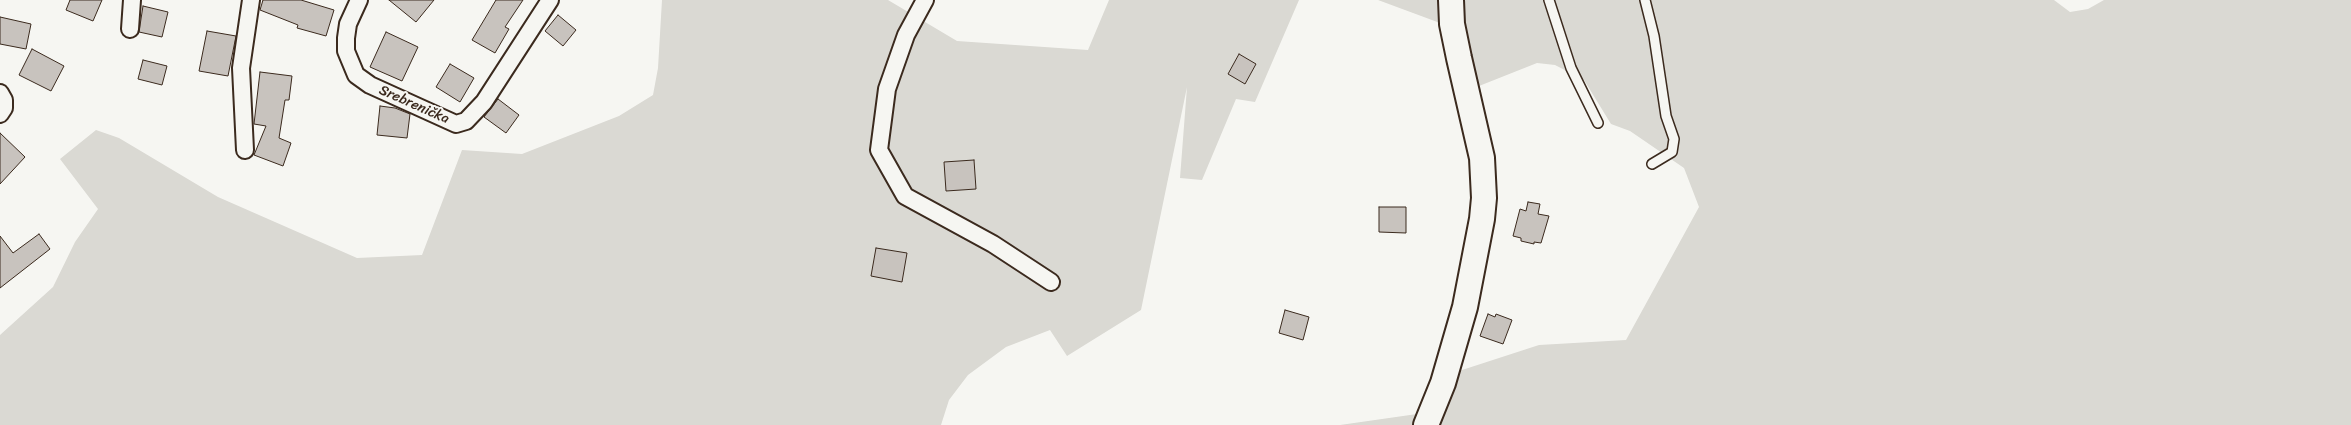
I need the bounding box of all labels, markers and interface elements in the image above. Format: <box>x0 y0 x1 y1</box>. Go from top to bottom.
street label: Srebrenička <box>376 82 452 128</box>

